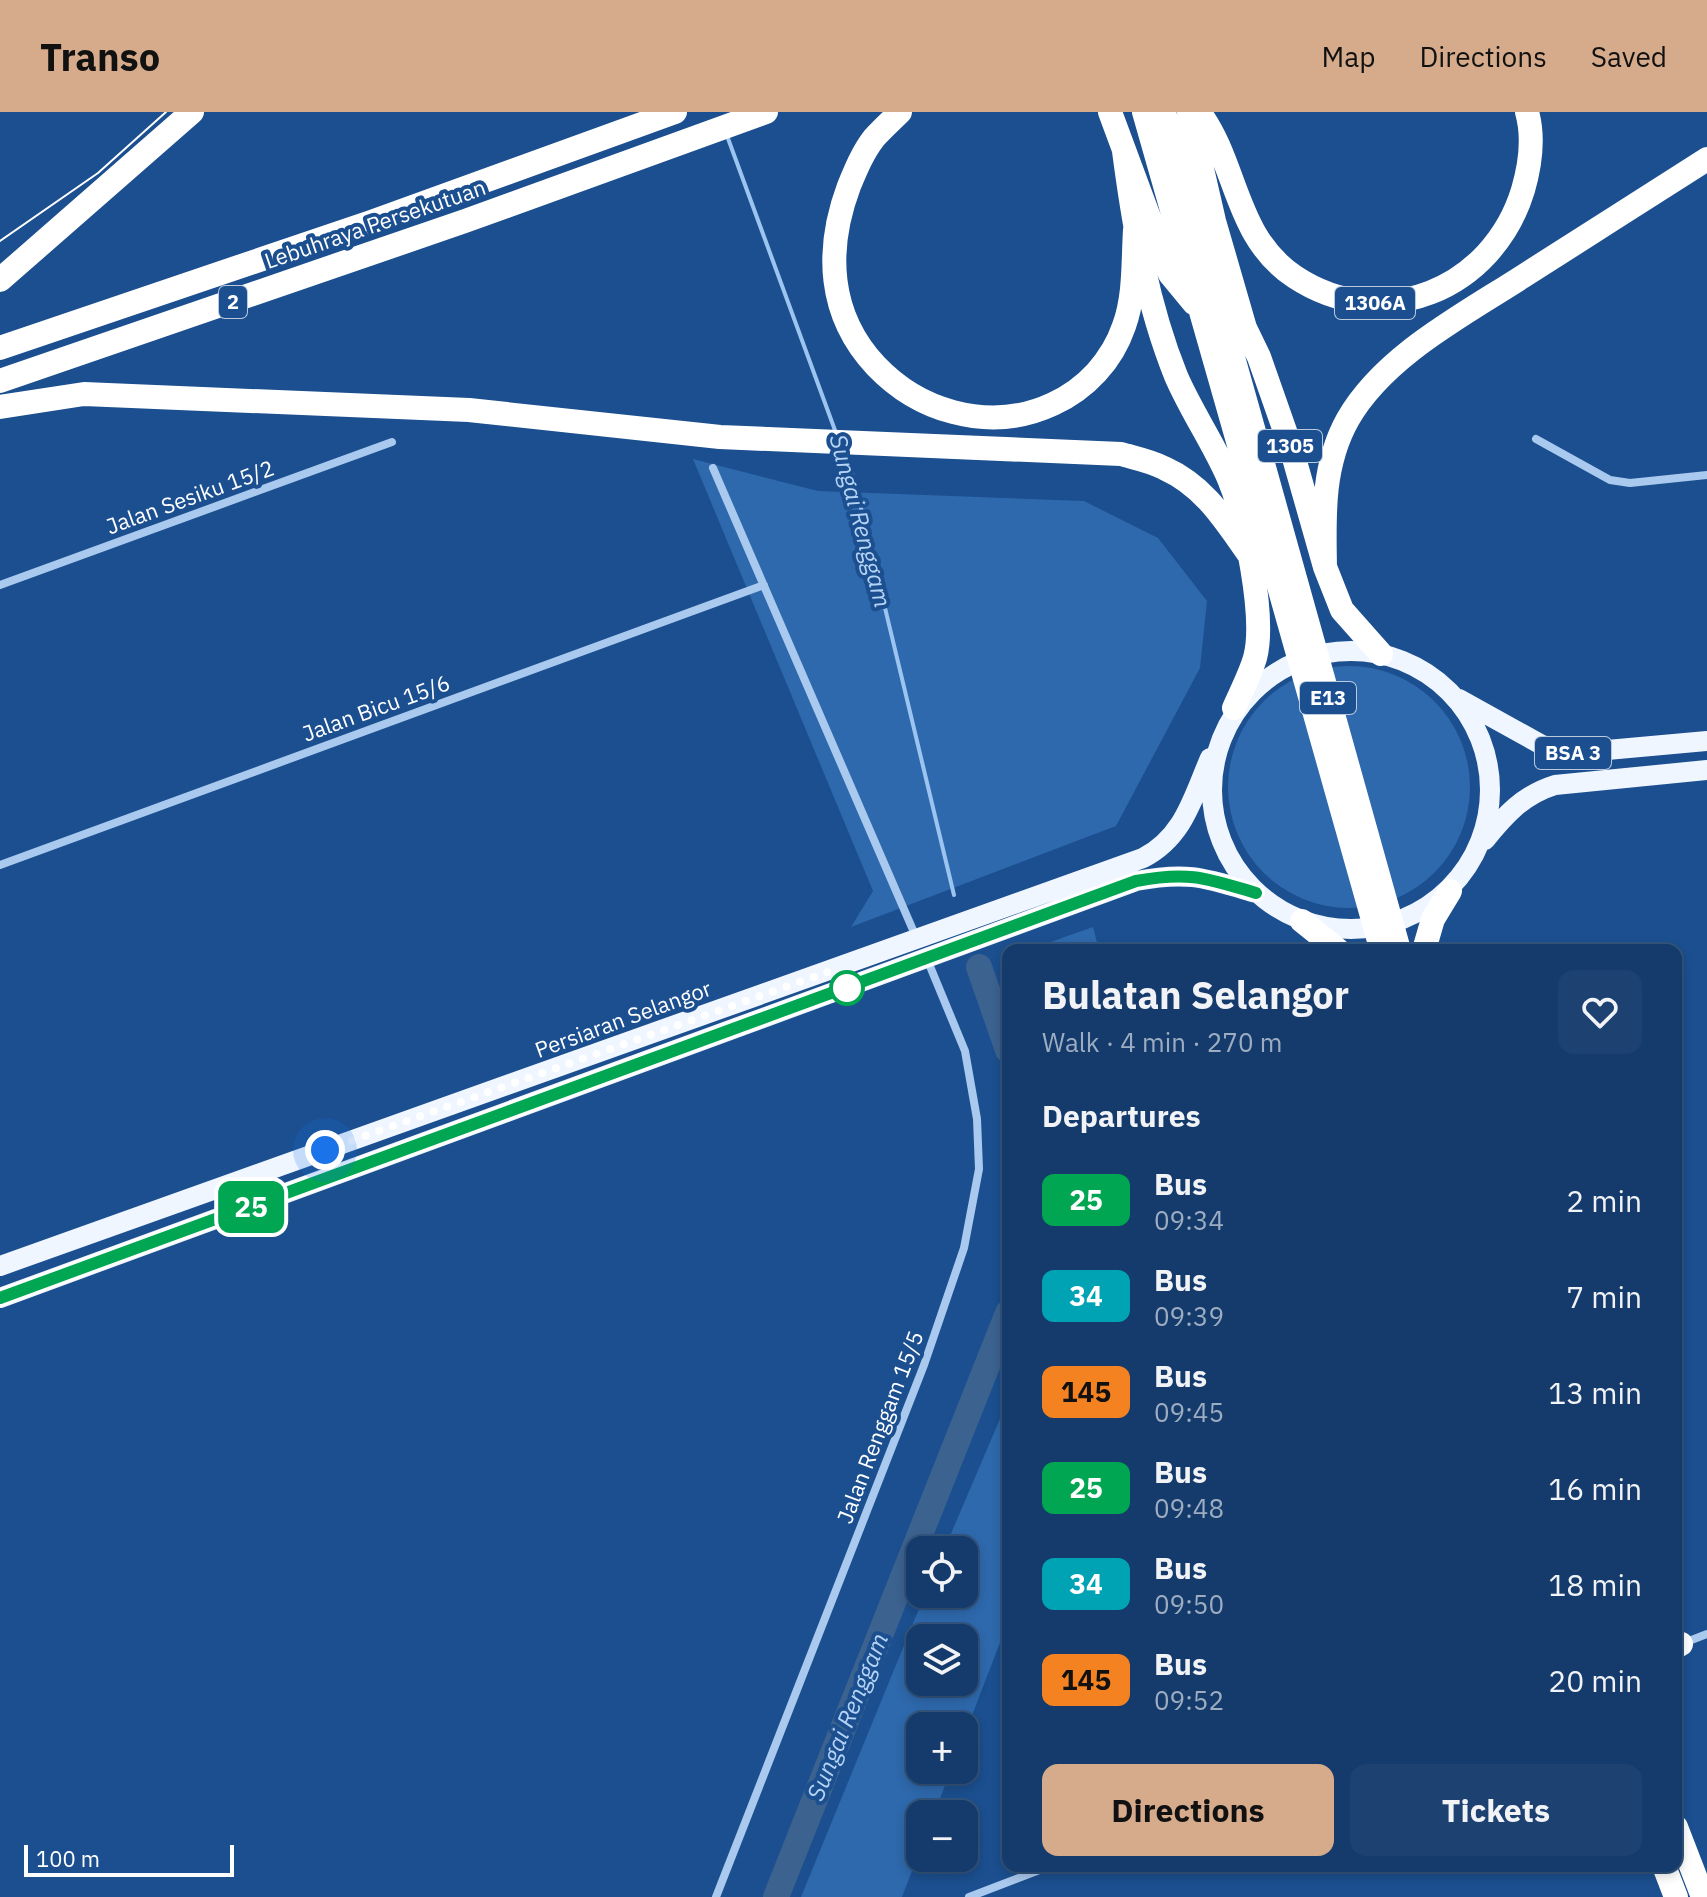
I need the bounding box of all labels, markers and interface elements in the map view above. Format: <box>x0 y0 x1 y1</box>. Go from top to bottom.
text: Transo <box>40 32 160 81</box>
text: Map <box>1321 38 1375 75</box>
text: Directions <box>1419 38 1547 75</box>
text: Saved <box>1591 38 1667 75</box>
street label: Lebuhraya Persekutuan <box>260 172 489 275</box>
road number: 2 <box>219 286 247 318</box>
road number: 1306A <box>1335 287 1415 319</box>
road number: 1305 <box>1258 430 1322 462</box>
water label: Sungai Renggam <box>822 431 899 611</box>
street label: Jalan Sesiku 15/2 <box>102 453 278 540</box>
street label: Jalan Bicu 15/6 <box>298 667 454 748</box>
road number: E13 <box>1300 682 1356 714</box>
road number: BSA 3 <box>1535 737 1611 769</box>
text: Bulatan Selangor <box>1042 970 1349 1019</box>
button: heart <box>1558 970 1642 1054</box>
unlabelled marker <box>830 971 864 1005</box>
street label: Persiaran Selangor <box>531 973 715 1064</box>
text: Walk · 4 min · 270 m <box>1042 1025 1282 1059</box>
text: Departures <box>1042 1096 1201 1135</box>
your location <box>305 1130 345 1170</box>
text: Bus <box>1154 1164 1207 1203</box>
line badge: 25 <box>215 1181 287 1233</box>
text: 25 <box>1069 1181 1103 1218</box>
text: 2 min <box>1566 1181 1642 1220</box>
text: 25 <box>234 1188 268 1225</box>
text: 09:34 <box>1154 1203 1224 1237</box>
text: Bus <box>1154 1260 1207 1299</box>
text: 34 <box>1069 1277 1103 1314</box>
text: 7 min <box>1566 1277 1642 1316</box>
text: 09:39 <box>1154 1299 1224 1333</box>
street label: Jalan Renggam 15/5 <box>829 1326 930 1527</box>
text: Bus <box>1154 1356 1207 1395</box>
text: 145 <box>1061 1373 1111 1410</box>
text: 13 min <box>1548 1373 1642 1412</box>
text: 09:45 <box>1154 1395 1224 1429</box>
text: Bus <box>1154 1452 1207 1491</box>
text: 25 <box>1069 1469 1103 1506</box>
text: 16 min <box>1548 1469 1642 1508</box>
text: 09:48 <box>1154 1491 1224 1525</box>
map controls <box>906 1536 978 1872</box>
button: locate <box>906 1536 978 1608</box>
text: Bus <box>1154 1548 1207 1587</box>
text: 34 <box>1069 1565 1103 1602</box>
text: 18 min <box>1548 1565 1642 1604</box>
text: 09:50 <box>1154 1587 1224 1621</box>
button: layers <box>906 1624 978 1696</box>
water label: Sungai Renggam <box>799 1628 895 1805</box>
text: Bus <box>1154 1644 1207 1683</box>
text: 145 <box>1061 1661 1111 1698</box>
text: 20 min <box>1548 1661 1642 1700</box>
text: 09:52 <box>1154 1683 1224 1717</box>
button: + <box>906 1712 978 1784</box>
button: Directions <box>1042 1764 1334 1856</box>
button: Tickets <box>1350 1764 1642 1856</box>
button: − <box>906 1800 978 1872</box>
scale bar <box>24 1841 234 1877</box>
text: 100 m <box>36 1844 100 1873</box>

